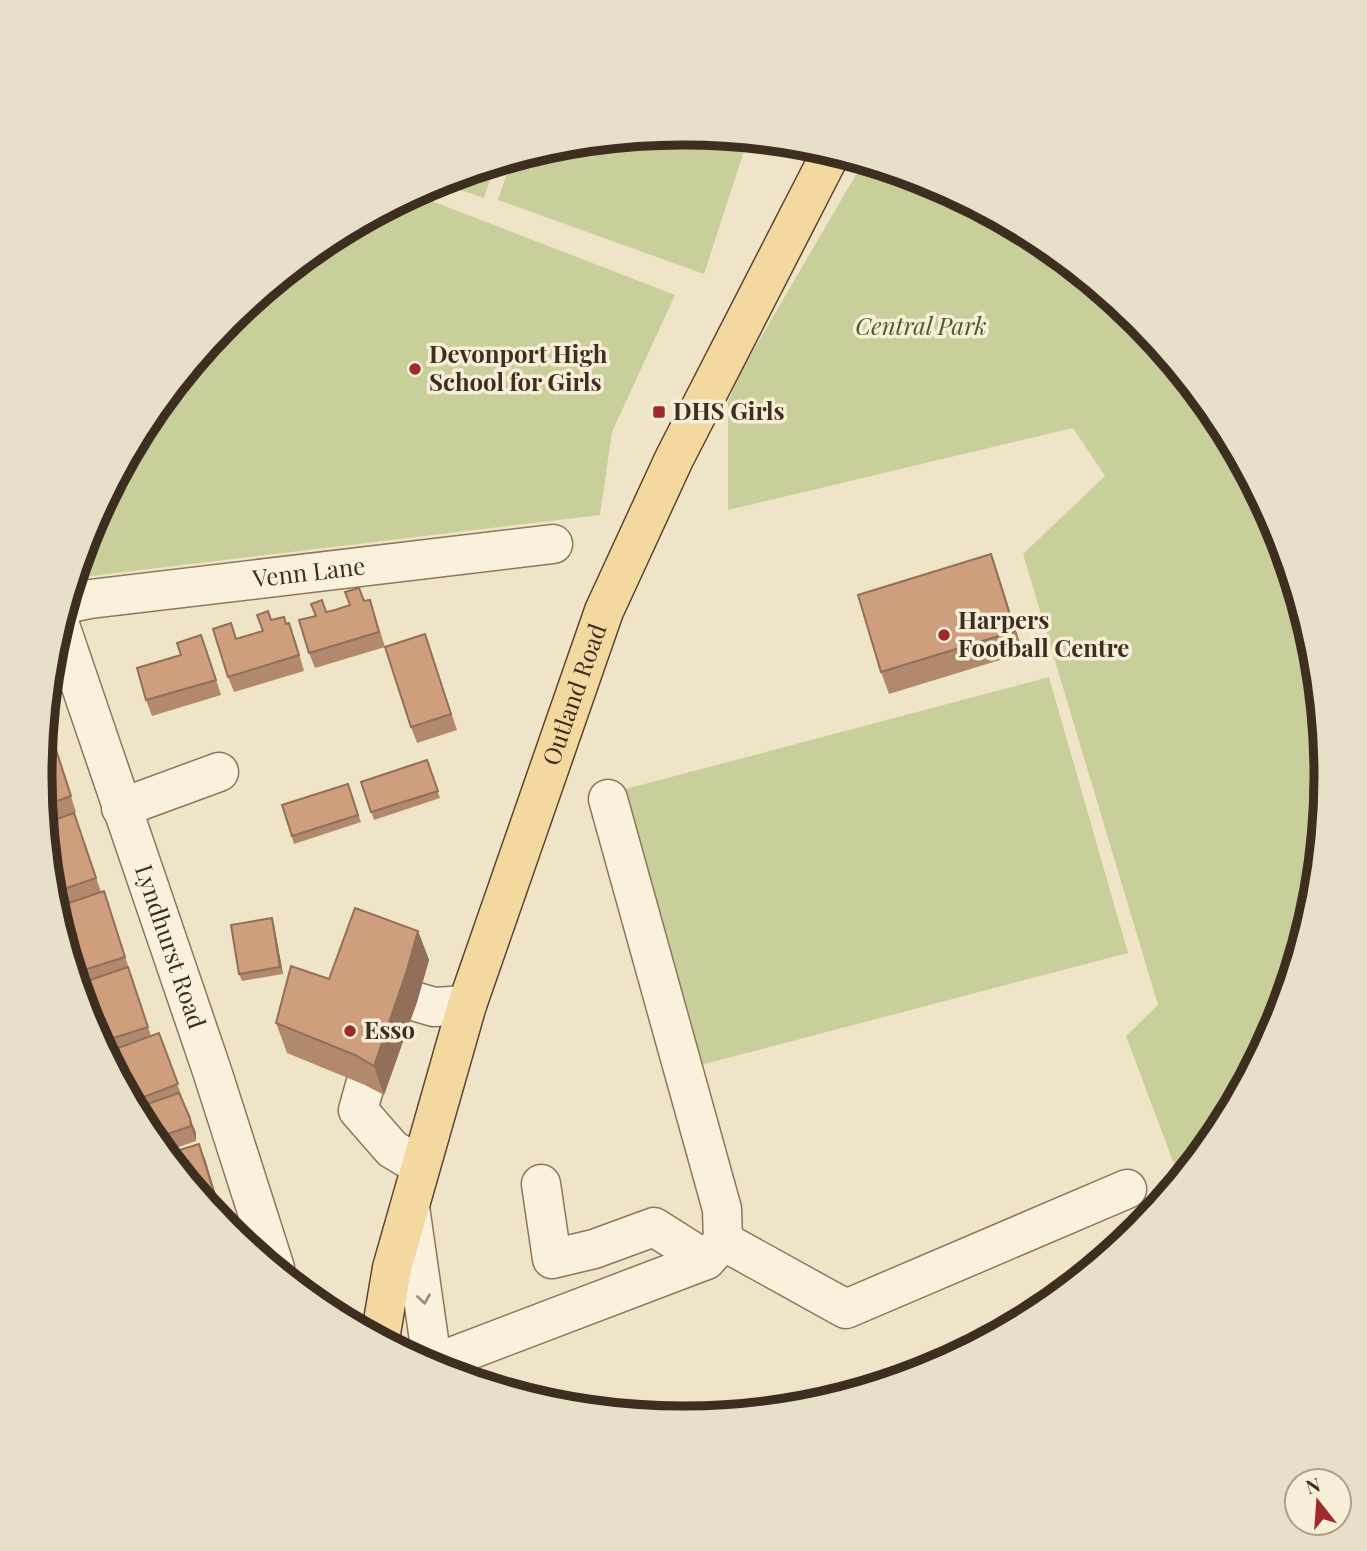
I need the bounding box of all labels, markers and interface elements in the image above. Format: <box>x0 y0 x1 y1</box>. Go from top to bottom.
park label: Central Park <box>855 309 987 341</box>
place label: Devonport High School for Girls <box>429 337 608 397</box>
marker: Devonport High School for Girls <box>407 361 423 377</box>
place label: DHS Girls <box>673 394 785 426</box>
marker: DHS Girls <box>651 404 667 420</box>
street label: Venn Lane <box>250 548 367 594</box>
place label: Harpers Football Centre <box>958 603 1129 663</box>
street label: Outland Road <box>534 619 612 769</box>
marker: Harpers Football Centre <box>936 627 952 643</box>
street label: Lyndhurst Road <box>129 860 214 1032</box>
place label: Esso <box>364 1013 415 1045</box>
marker: Esso <box>342 1023 358 1039</box>
one-way arrow <box>416 1293 431 1305</box>
north arrow <box>1283 1467 1353 1537</box>
text: N <box>1302 1470 1323 1499</box>

